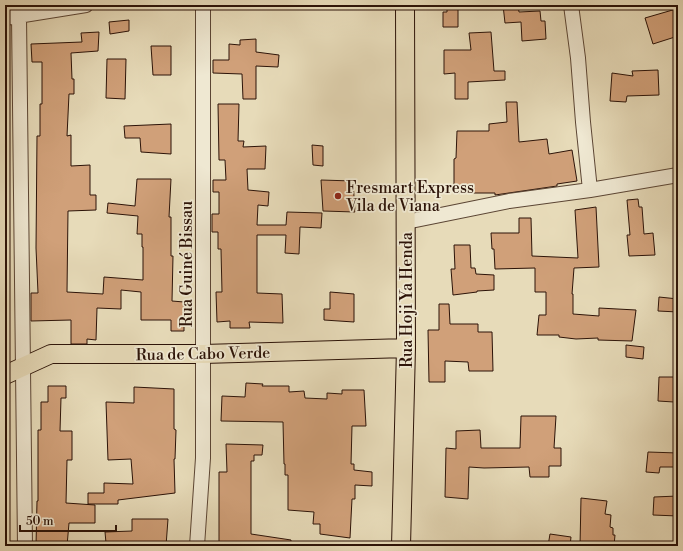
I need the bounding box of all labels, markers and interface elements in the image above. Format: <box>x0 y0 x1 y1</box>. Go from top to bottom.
place label: Fresmart Express Vila de Viana <box>345 178 474 216</box>
marker: Fresmart Express Vila de Viana <box>333 191 343 201</box>
street label: Rua Guiné Bissau <box>177 201 197 327</box>
street label: Rua Hoji Ya Henda <box>397 231 417 368</box>
street label: Rua de Cabo Verde <box>136 343 271 365</box>
scale bar <box>20 507 116 533</box>
text: 50 m <box>26 514 54 529</box>

